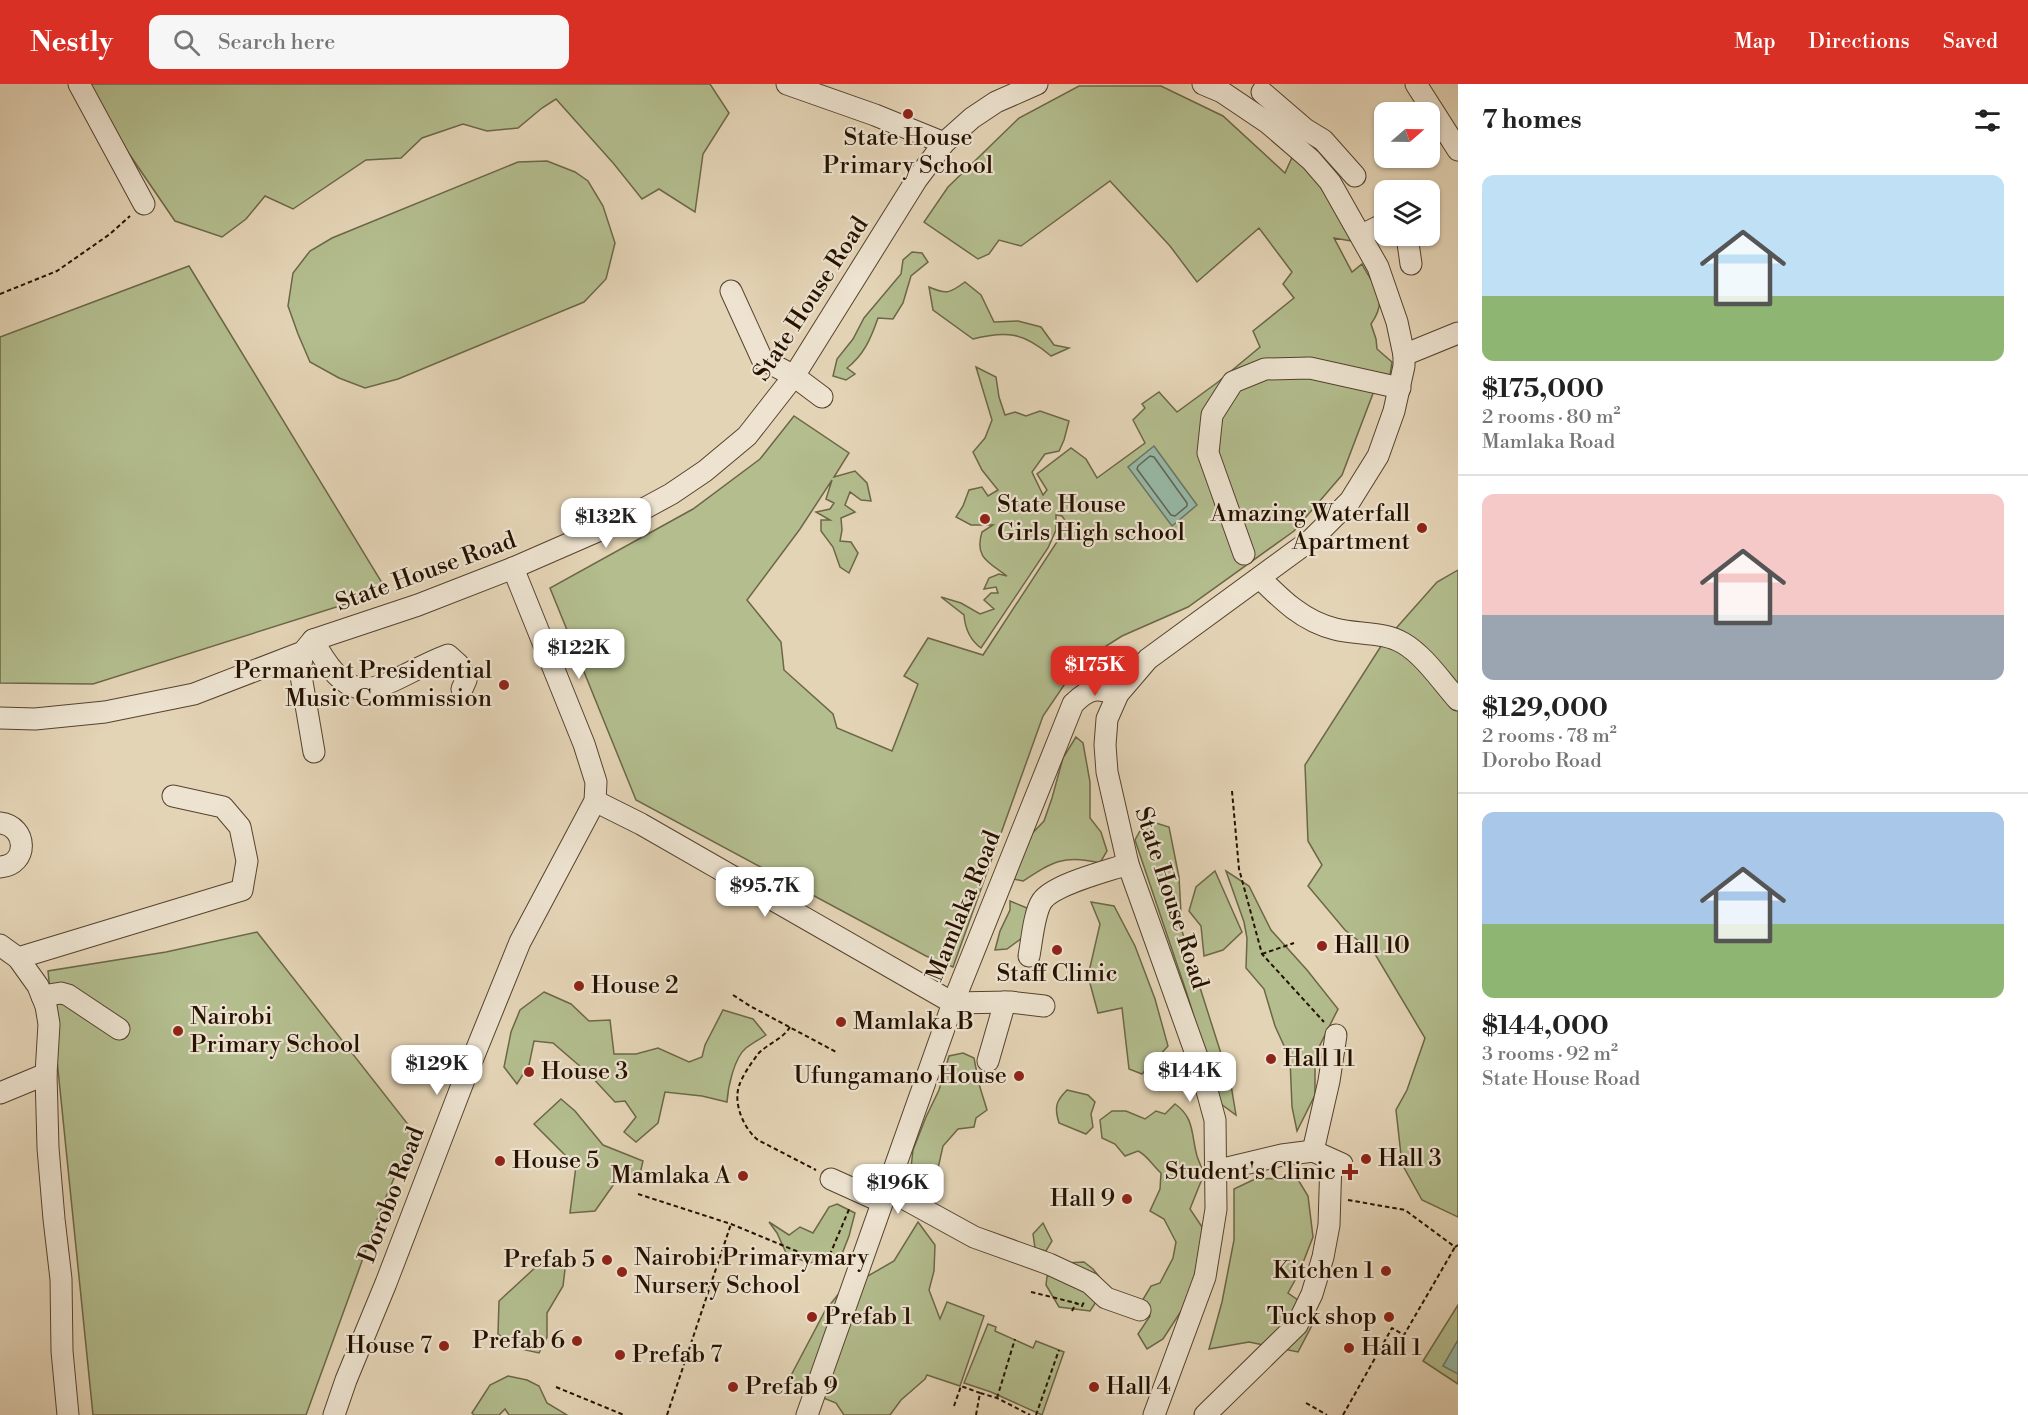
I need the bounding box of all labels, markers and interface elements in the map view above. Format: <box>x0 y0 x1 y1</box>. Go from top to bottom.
search box <box>149 15 569 69</box>
text: Nestly <box>30 25 113 60</box>
icon: search <box>170 26 203 59</box>
text: Search here <box>218 29 335 56</box>
text: Map <box>1734 29 1776 55</box>
text: Directions <box>1809 29 1910 55</box>
text: Saved <box>1943 29 1998 55</box>
north arrow <box>1374 102 1440 168</box>
map controls <box>1374 102 1440 246</box>
text: 7 homes <box>1482 104 1582 136</box>
icon: filters <box>1971 104 2004 137</box>
marker: State House Primary School <box>901 107 915 121</box>
place label: State House Primary School <box>823 123 993 181</box>
button: layers <box>1374 180 1440 246</box>
street label: State House Road <box>747 211 875 387</box>
icon: home <box>1689 214 1797 322</box>
text: $175,000 <box>1482 373 1604 405</box>
text: 2 rooms · 80 m² <box>1482 405 1620 430</box>
text: Mamlaka Road <box>1482 430 1615 455</box>
place label: State House Girls High school <box>997 490 1185 548</box>
pin: $132K <box>564 498 648 549</box>
place label: Amazing Waterfall Apartment <box>1209 499 1410 557</box>
text: $132K <box>575 505 637 530</box>
marker: State House Girls High school <box>978 512 992 526</box>
marker: Amazing Waterfall Apartment <box>1415 521 1429 535</box>
street label: State House Road <box>332 525 521 619</box>
icon: home <box>1689 533 1797 641</box>
pin: $122K <box>537 629 621 680</box>
text: $122K <box>547 636 611 661</box>
pin: $175K <box>1053 646 1137 697</box>
text: $175K <box>1065 653 1125 678</box>
place label: Permanent Presidential Music Commission <box>234 656 492 714</box>
marker: Permanent Presidential Music Commission <box>497 678 511 692</box>
text: $129,000 <box>1482 692 1608 724</box>
text: 2 rooms · 78 m² <box>1482 724 1617 749</box>
text: Dorobo Road <box>1482 749 1602 774</box>
street label: State House Road <box>1127 803 1215 993</box>
street label: Mamlaka Road <box>920 826 1008 986</box>
icon: home <box>1689 851 1797 959</box>
pin: $95.7K <box>716 867 814 918</box>
text: $95.7K <box>730 874 800 899</box>
place label: Hall 10 <box>1334 931 1410 961</box>
marker: Hall 10 <box>1315 939 1329 953</box>
marker: Staff Clinic <box>1050 943 1064 957</box>
place label: Staff Clinic <box>996 959 1118 989</box>
place label: House 2 <box>591 971 679 1001</box>
marker: House 2 <box>572 979 586 993</box>
place label: Nairobi Primary School <box>190 1002 360 1060</box>
place label: Mamlaka B <box>853 1007 974 1037</box>
text: $144,000 <box>1482 1010 1609 1042</box>
marker: Mamlaka B <box>834 1015 848 1029</box>
marker: Nairobi Primary School <box>171 1024 185 1038</box>
text: 3 rooms · 92 m² <box>1482 1042 1618 1067</box>
place label: Hall 11 <box>1283 1044 1356 1074</box>
pin: $129K <box>395 1045 479 1096</box>
text: $129K <box>405 1052 469 1077</box>
pin: $144K <box>1148 1052 1232 1103</box>
marker: Hall 11 <box>1264 1052 1278 1066</box>
place label: House 3 <box>541 1057 628 1087</box>
text: $144K <box>1158 1059 1222 1084</box>
place label: Ufungamano House <box>794 1061 1007 1091</box>
marker: House 3 <box>522 1065 536 1079</box>
text: State House Road <box>1482 1067 1640 1092</box>
marker: Ufungamano House <box>1012 1069 1026 1083</box>
street label: Dorobo Road <box>352 1122 432 1267</box>
place label: Hall 3 <box>1378 1144 1442 1174</box>
place label: House 5 <box>512 1146 599 1176</box>
marker: Hall 3 <box>1359 1152 1373 1166</box>
marker: House 5 <box>493 1154 507 1168</box>
place label: Student's Clinic <box>1165 1157 1336 1187</box>
place label: Mamlaka A <box>611 1161 732 1191</box>
marker: Student's Clinic <box>1341 1163 1359 1181</box>
pin: $196K <box>856 1164 940 1215</box>
marker: Mamlaka A <box>736 1169 750 1183</box>
text: $196K <box>867 1171 929 1196</box>
place label: Hall 9 <box>1050 1184 1115 1214</box>
marker: Hall 9 <box>1120 1192 1134 1206</box>
place label: Nairobi Primarymary Nursery School <box>634 1243 869 1301</box>
place label: Prefab 5 <box>504 1245 595 1275</box>
marker: Prefab 5 <box>600 1253 614 1267</box>
place label: Kitchen 1 <box>1273 1256 1375 1286</box>
marker: Kitchen 1 <box>1379 1264 1393 1278</box>
marker: Nairobi Primarymary Nursery School <box>615 1265 629 1279</box>
place label: Prefab 1 <box>824 1302 913 1332</box>
place label: Tuck shop <box>1267 1302 1377 1332</box>
marker: Prefab 1 <box>805 1310 819 1324</box>
marker: Tuck shop <box>1382 1310 1396 1324</box>
place label: Prefab 6 <box>472 1326 565 1356</box>
place label: House 7 <box>346 1331 432 1361</box>
place label: Hall 1 <box>1361 1333 1423 1363</box>
marker: Prefab 6 <box>570 1334 584 1348</box>
marker: House 7 <box>437 1339 451 1353</box>
place label: Prefab 7 <box>632 1340 722 1370</box>
marker: Hall 1 <box>1342 1341 1356 1355</box>
marker: Prefab 7 <box>613 1348 627 1362</box>
place label: Prefab 9 <box>745 1372 838 1402</box>
place label: Hall 4 <box>1106 1372 1171 1402</box>
marker: Prefab 9 <box>726 1380 740 1394</box>
marker: Hall 4 <box>1087 1380 1101 1394</box>

